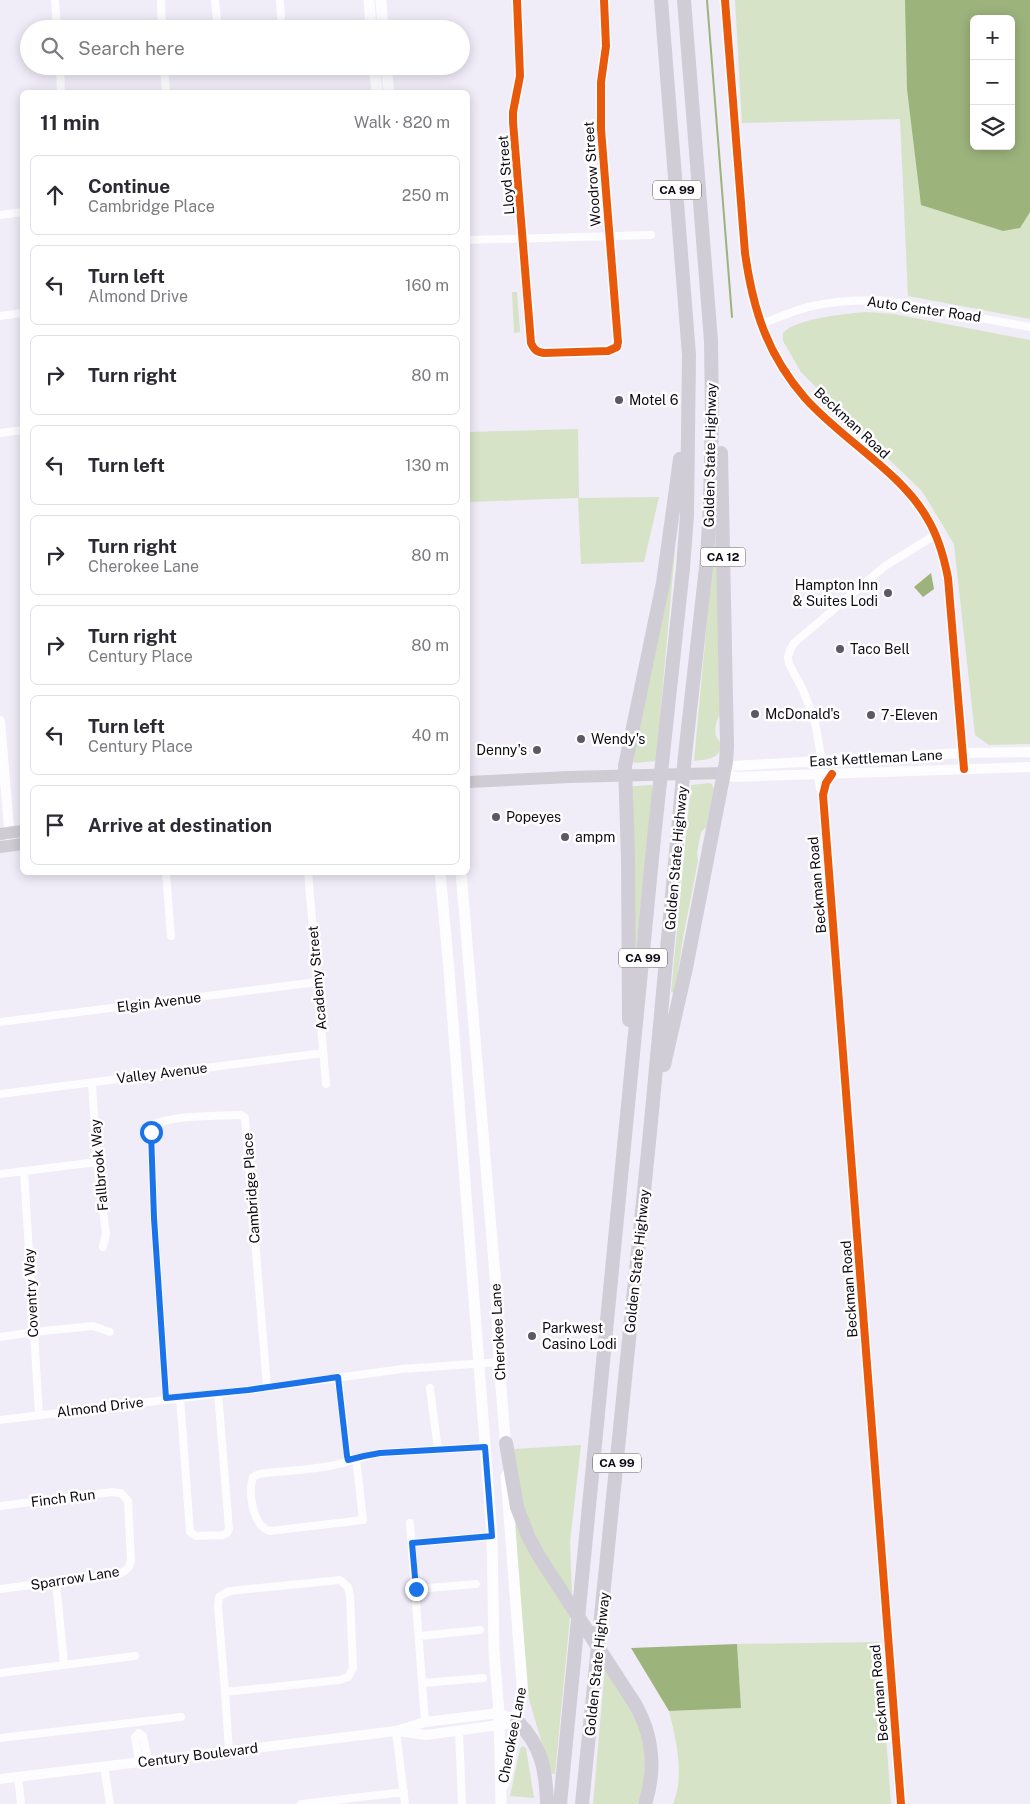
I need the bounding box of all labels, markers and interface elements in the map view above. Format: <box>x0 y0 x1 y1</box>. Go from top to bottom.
map controls <box>970 15 1015 150</box>
button: + <box>970 15 1015 60</box>
search box <box>20 20 470 75</box>
icon: search <box>38 34 66 62</box>
text: Search here <box>78 37 185 59</box>
button: − <box>970 60 1015 105</box>
button: layers <box>970 105 1015 150</box>
text: 11 min <box>40 110 100 135</box>
text: Walk · 820 m <box>354 113 450 132</box>
street label: Woodrow Street <box>580 121 604 227</box>
street label: Lloyd Street <box>495 135 517 215</box>
text: Continue <box>88 175 170 197</box>
road number: CA 99 <box>653 180 701 200</box>
icon: ahead <box>41 181 69 209</box>
text: 250 m <box>402 186 449 205</box>
text: Cambridge Place <box>88 197 215 216</box>
text: Turn left <box>88 265 165 287</box>
icon: left <box>41 271 69 299</box>
text: 160 m <box>405 276 449 295</box>
text: Almond Drive <box>88 287 188 306</box>
street label: Auto Center Road <box>866 293 982 325</box>
icon: right <box>41 361 69 389</box>
text: Turn right <box>88 364 177 386</box>
text: 80 m <box>411 366 449 385</box>
street label: Golden State Highway <box>701 382 719 528</box>
street label: Beckman Road <box>811 384 893 462</box>
place label: Motel 6 <box>629 392 679 408</box>
marker: Motel 6 <box>613 394 625 406</box>
icon: left <box>41 451 69 479</box>
text: Turn left <box>88 454 165 476</box>
text: 130 m <box>405 456 449 475</box>
text: Turn right <box>88 535 177 557</box>
icon: right <box>41 541 69 569</box>
text: 80 m <box>411 546 449 565</box>
road number: CA 12 <box>700 548 746 566</box>
text: Cherokee Lane <box>88 557 199 576</box>
place label: Hampton Inn & Suites Lodi <box>792 577 878 609</box>
marker: Hampton Inn & Suites Lodi <box>882 587 894 599</box>
text: Turn right <box>88 625 177 647</box>
icon: right <box>41 631 69 659</box>
text: 80 m <box>411 636 449 655</box>
place label: Taco Bell <box>850 641 910 657</box>
marker: Taco Bell <box>834 643 846 655</box>
text: Century Place <box>88 647 193 666</box>
place label: McDonald's <box>765 706 840 722</box>
place label: 7-Eleven <box>881 707 938 723</box>
marker: McDonald's <box>749 708 761 720</box>
marker: 7-Eleven <box>865 709 877 721</box>
text: Turn left <box>88 715 165 737</box>
icon: left <box>41 721 69 749</box>
text: 40 m <box>411 726 449 745</box>
place label: Wendy's <box>591 731 645 747</box>
marker: Wendy's <box>575 733 587 745</box>
text: Century Place <box>88 737 193 756</box>
place label: Denny's <box>476 742 527 758</box>
marker: Denny's <box>531 744 543 756</box>
street label: East Kettleman Lane <box>809 747 943 769</box>
street label: Golden State Highway <box>662 785 690 931</box>
place label: Popeyes <box>506 809 561 825</box>
icon: arrive <box>41 811 69 839</box>
marker: Popeyes <box>490 811 502 823</box>
text: Arrive at destination <box>88 814 272 836</box>
place label: ampm <box>575 829 615 845</box>
marker: ampm <box>559 831 571 843</box>
street label: Beckman Road <box>805 836 829 934</box>
street label: Academy Street <box>304 925 330 1031</box>
road number: CA 99 <box>619 948 667 968</box>
street label: Elgin Avenue <box>116 989 202 1015</box>
street label: Valley Avenue <box>116 1059 208 1086</box>
street label: Fallbrook Way <box>87 1118 111 1212</box>
route start <box>140 1121 163 1144</box>
street label: Cambridge Place <box>239 1132 263 1244</box>
street label: Golden State Highway <box>621 1188 653 1334</box>
street label: Beckman Road <box>838 1240 860 1338</box>
street label: Coventry Way <box>21 1247 41 1338</box>
street label: Cherokee Lane <box>487 1283 509 1381</box>
place label: Parkwest Casino Lodi <box>542 1320 617 1352</box>
marker: Parkwest Casino Lodi <box>526 1330 538 1342</box>
street label: Almond Drive <box>56 1394 144 1420</box>
road number: CA 99 <box>593 1454 641 1472</box>
street label: Finch Run <box>30 1486 96 1510</box>
street label: Sparrow Lane <box>29 1563 121 1593</box>
route end <box>405 1578 428 1601</box>
street label: Golden State Highway <box>581 1591 613 1737</box>
street label: Beckman Road <box>867 1644 891 1742</box>
street label: Cherokee Lane <box>495 1686 529 1784</box>
street label: Century Boulevard <box>137 1740 259 1770</box>

